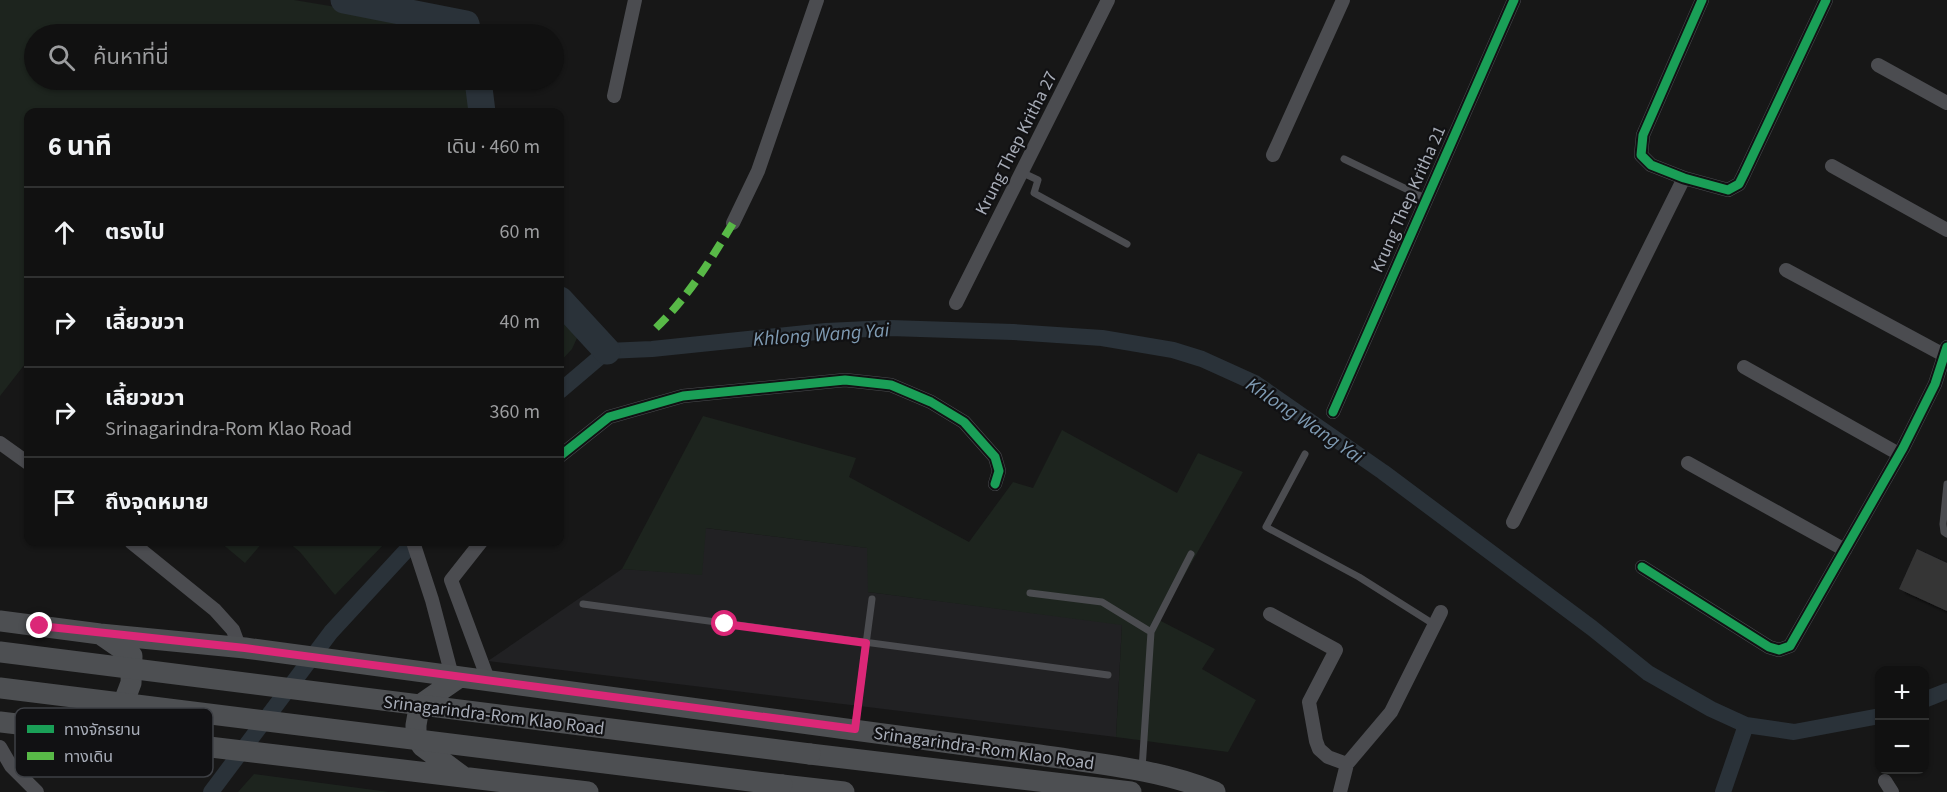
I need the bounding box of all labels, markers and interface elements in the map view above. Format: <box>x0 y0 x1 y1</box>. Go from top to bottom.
search box <box>24 24 564 90</box>
icon: search <box>45 41 78 74</box>
text: ค้นหาที่นี่ <box>93 41 169 73</box>
street label: Krung Thep Kritha 27 <box>969 67 1064 220</box>
street label: Krung Thep Kritha 21 <box>1365 122 1452 277</box>
text: 6 นาที <box>48 128 112 165</box>
text: เดิน · 460 m <box>446 133 540 161</box>
icon: ahead <box>48 216 81 249</box>
text: ตรงไป <box>105 216 165 248</box>
text: 60 m <box>500 218 540 246</box>
icon: right <box>48 306 81 339</box>
text: เลี้ยวขวา <box>105 306 185 338</box>
text: 40 m <box>500 308 540 336</box>
water label: Khlong Wang Yai <box>752 316 890 354</box>
water label: Khlong Wang Yai <box>1240 371 1369 471</box>
text: เลี้ยวขวา <box>105 382 185 414</box>
icon: right <box>48 396 81 429</box>
text: 360 m <box>490 398 540 426</box>
text: Srinagarindra-Rom Klao Road <box>105 415 352 443</box>
icon: arrive <box>48 486 81 519</box>
text: ถึงจุดหมาย <box>105 486 209 518</box>
route start <box>711 610 737 636</box>
route end <box>26 612 52 638</box>
map controls <box>1875 666 1929 774</box>
button: + <box>1875 666 1929 720</box>
street label: Srinagarindra-Rom Klao Road <box>382 690 606 741</box>
legend <box>15 708 213 777</box>
text: ทางจักรยาน <box>64 719 141 741</box>
button: − <box>1875 720 1929 774</box>
street label: Srinagarindra-Rom Klao Road <box>872 721 1096 776</box>
text: ทางเดิน <box>64 746 113 768</box>

